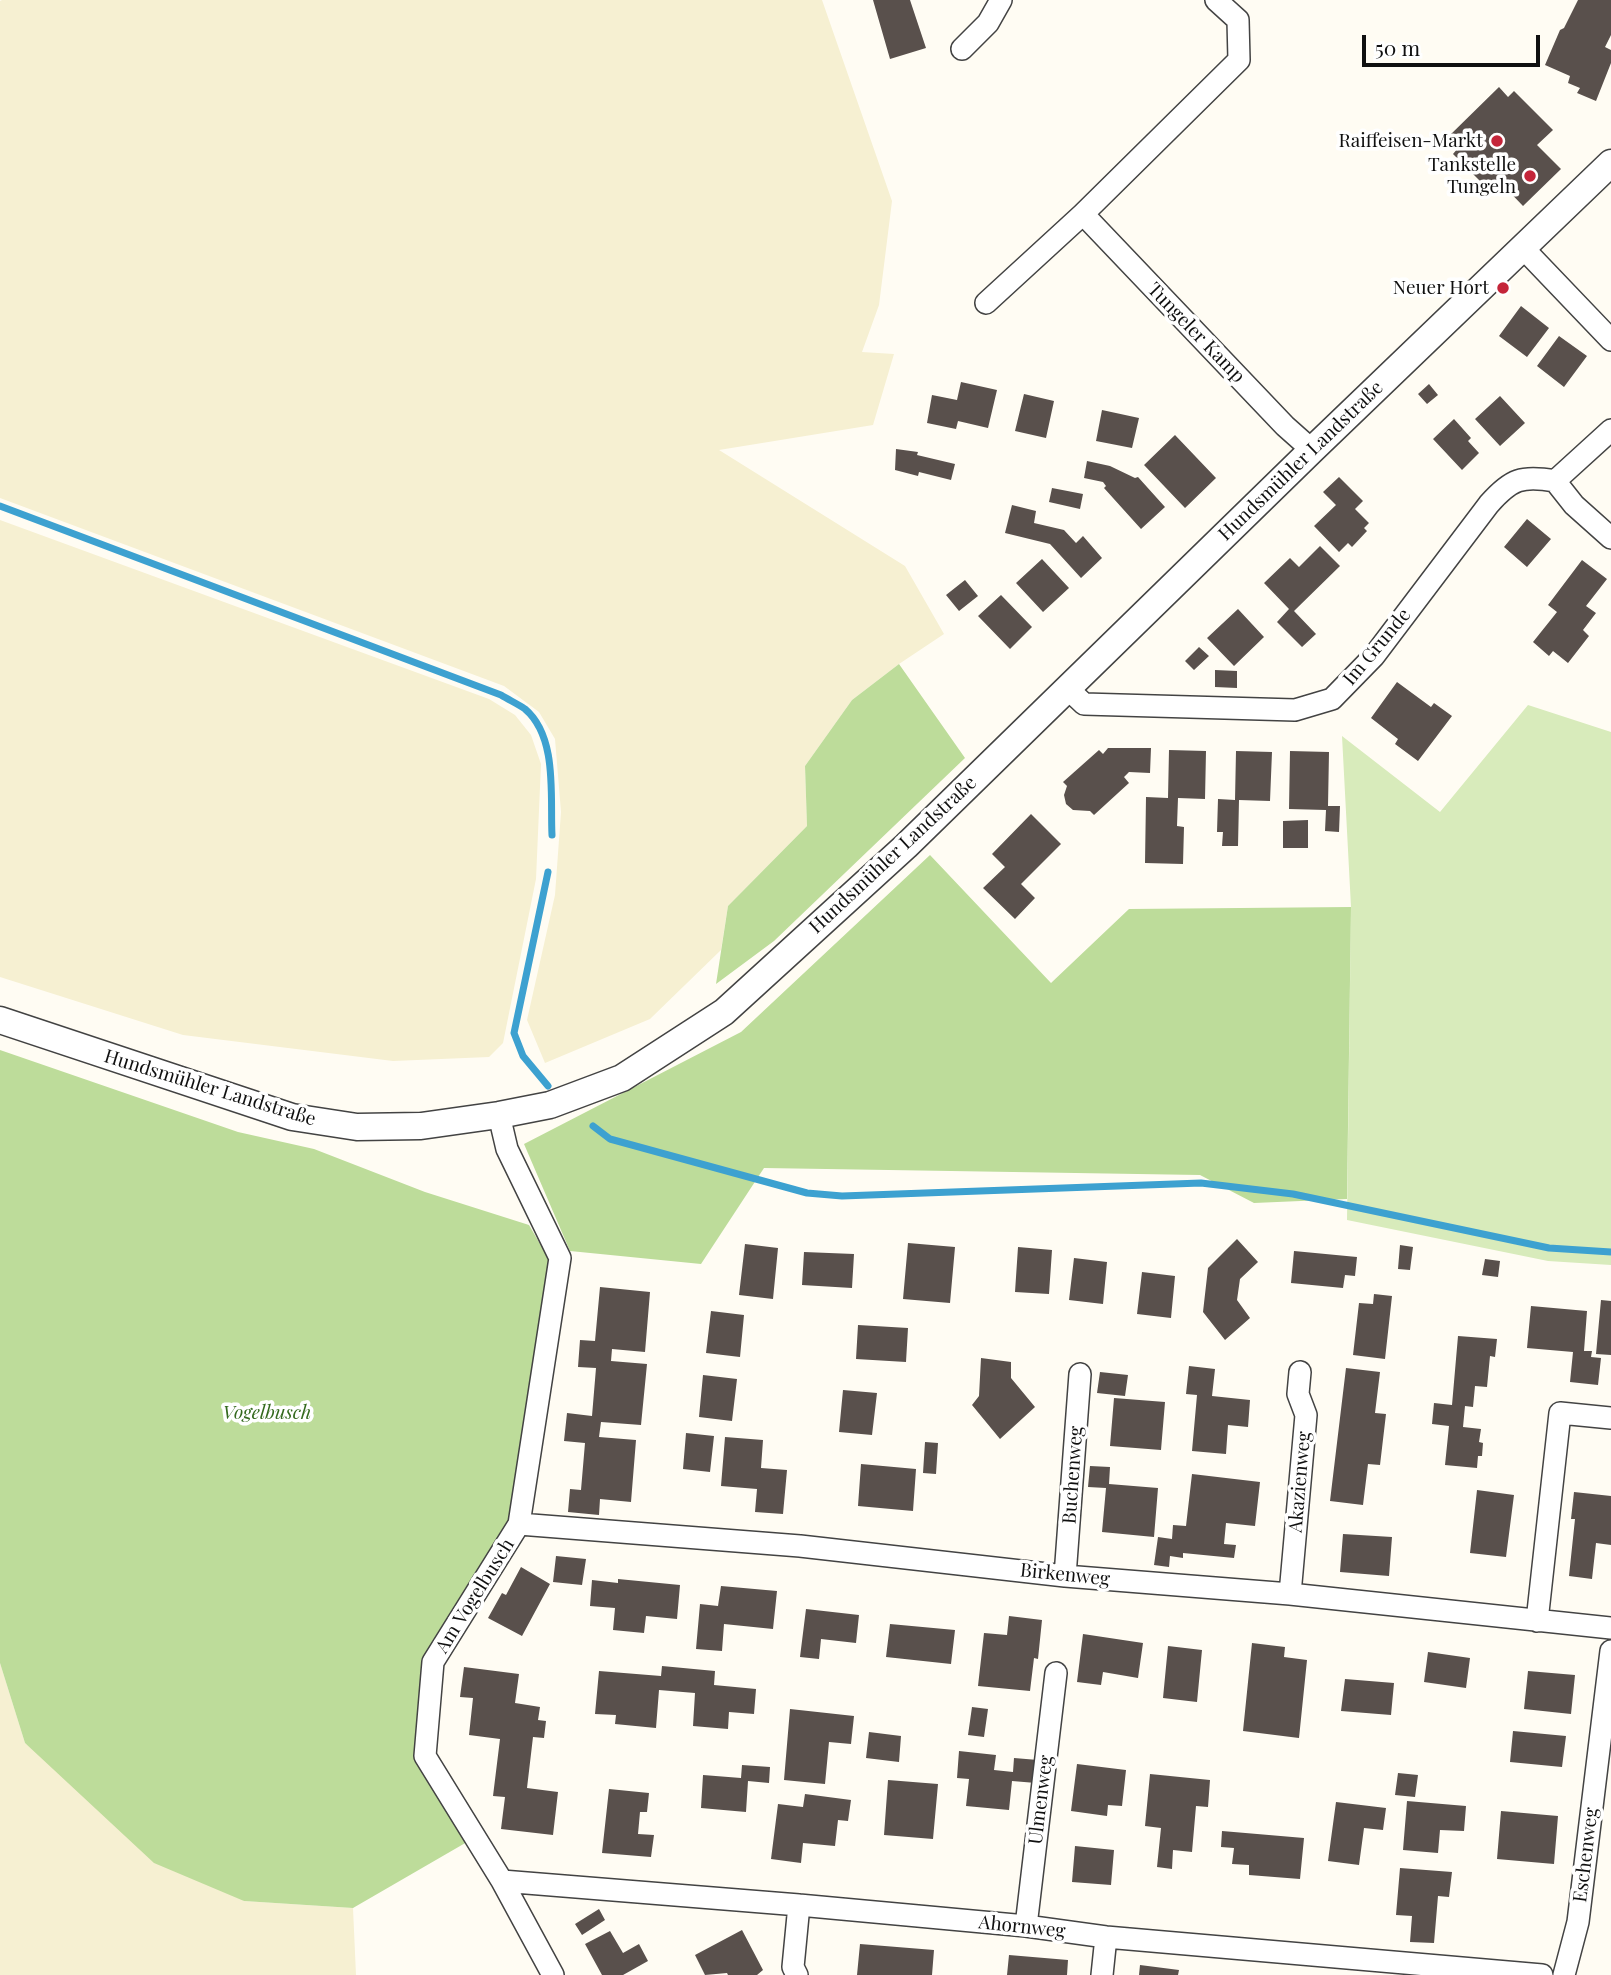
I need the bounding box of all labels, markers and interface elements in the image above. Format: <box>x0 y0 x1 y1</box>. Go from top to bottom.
scale bar <box>1366 21 1544 65</box>
text: 50 m <box>1375 33 1420 61</box>
place label: Raiffeisen-Markt <box>1339 130 1483 152</box>
marker: Raiffeisen-Markt <box>1489 133 1505 149</box>
place label: Tankstelle Tungeln <box>1428 154 1516 198</box>
marker: Tankstelle Tungeln <box>1522 168 1538 184</box>
place label: Neuer Hort <box>1393 277 1489 299</box>
street label: Tungeler Kamp <box>1143 278 1249 388</box>
marker: Neuer Hort <box>1495 280 1511 296</box>
street label: Hundsmühler Landstraße <box>1214 376 1388 546</box>
street label: Im Grunde <box>1338 604 1416 690</box>
street label: Hundsmühler Landstraße <box>805 772 981 938</box>
street label: Hundsmühler Landstraße <box>101 1045 319 1131</box>
park label: Vogelbusch <box>223 1402 311 1424</box>
street label: Buchenweg <box>1058 1425 1088 1525</box>
street label: Akazienweg <box>1284 1431 1316 1533</box>
street label: Am Vogelbusch <box>431 1535 519 1657</box>
street label: Birkenweg <box>1019 1559 1111 1591</box>
street label: Ulmenweg <box>1024 1754 1058 1846</box>
street label: Eschenweg <box>1569 1806 1603 1904</box>
street label: Ahornweg <box>977 1911 1067 1943</box>

